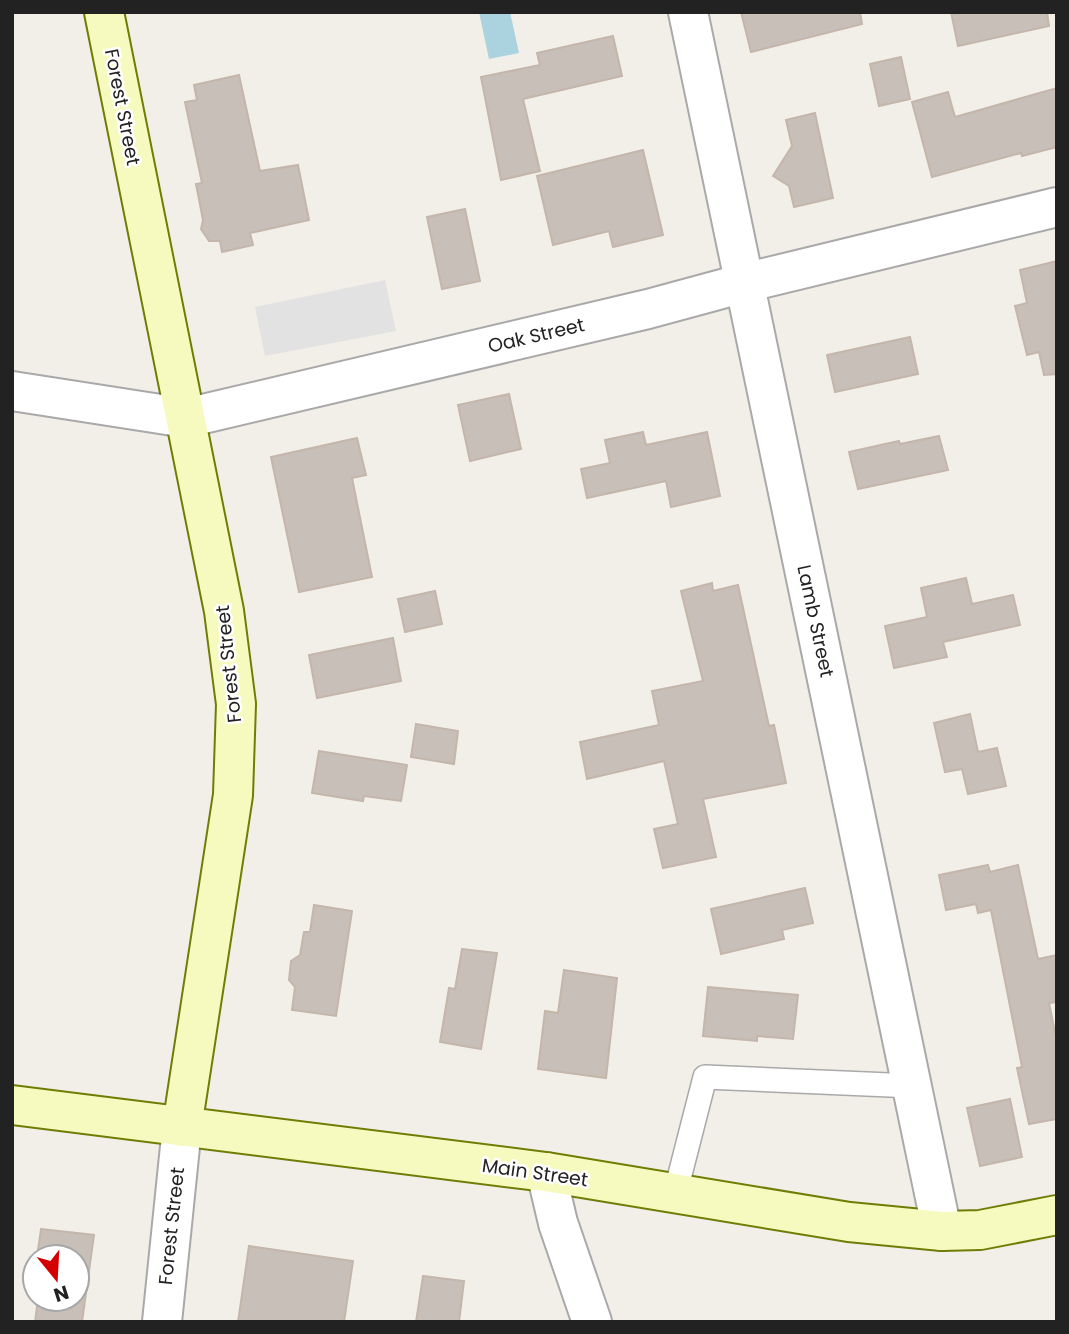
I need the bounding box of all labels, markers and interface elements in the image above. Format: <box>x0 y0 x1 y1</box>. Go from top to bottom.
street label: Forest Street <box>98 47 147 168</box>
street label: Oak Street <box>485 311 587 360</box>
street label: Lamb Street <box>790 562 841 680</box>
street label: Forest Street <box>209 604 248 724</box>
street label: Main Street <box>480 1152 590 1193</box>
street label: Forest Street <box>152 1166 191 1286</box>
north arrow <box>21 1243 91 1313</box>
text: N <box>50 1279 72 1309</box>

